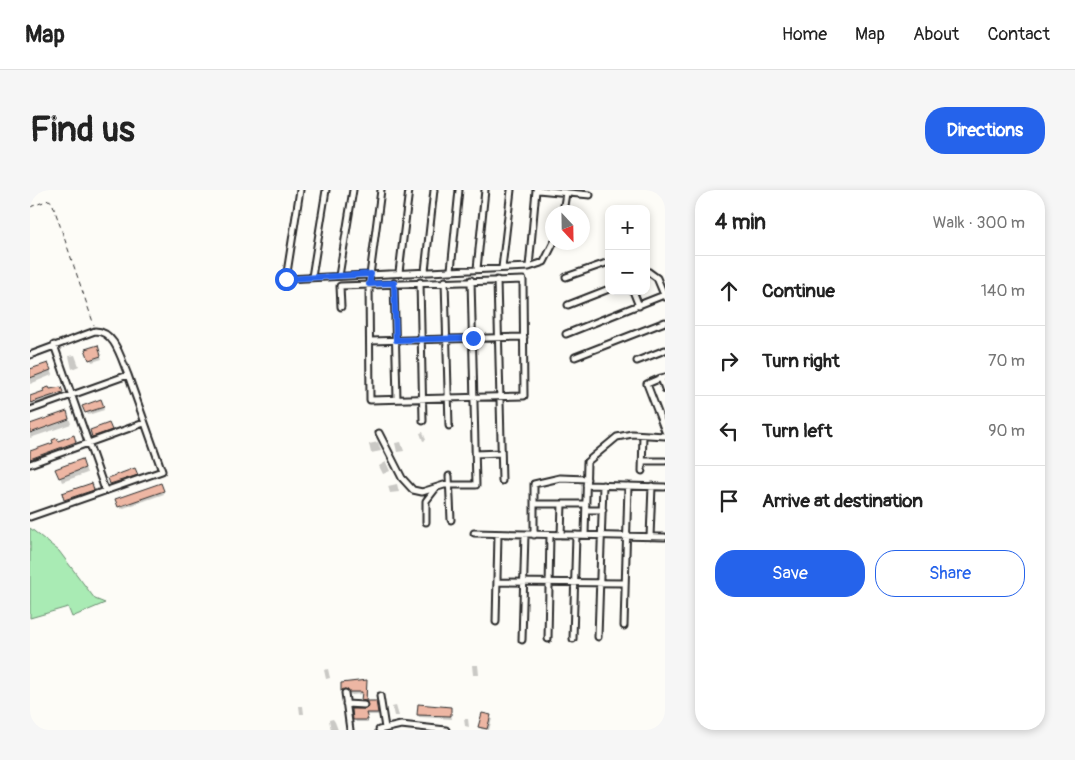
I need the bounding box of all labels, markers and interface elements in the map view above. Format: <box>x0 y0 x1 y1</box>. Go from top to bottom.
text: Map <box>25 20 65 49</box>
text: Home <box>782 23 827 46</box>
text: Map <box>855 23 885 46</box>
text: About <box>913 23 959 46</box>
text: Contact <box>987 23 1050 46</box>
button: Directions <box>925 107 1045 154</box>
text: Find us <box>30 108 135 152</box>
north arrow <box>545 205 590 250</box>
map controls <box>605 205 650 295</box>
button: + <box>605 205 650 250</box>
text: 4 min <box>715 209 766 236</box>
text: Walk · 300 m <box>933 213 1025 233</box>
button: − <box>605 250 650 295</box>
route start <box>275 268 298 291</box>
icon: ahead <box>715 277 743 305</box>
text: Continue <box>762 279 835 303</box>
text: 140 m <box>981 281 1025 301</box>
route end <box>462 327 485 350</box>
icon: right <box>715 347 743 375</box>
text: Turn right <box>762 349 840 373</box>
text: 70 m <box>988 351 1025 371</box>
icon: left <box>715 417 743 445</box>
text: Turn left <box>762 419 832 443</box>
text: 90 m <box>988 421 1025 441</box>
icon: arrive <box>715 487 743 515</box>
text: Arrive at destination <box>762 489 923 513</box>
button: Save <box>715 550 865 597</box>
button: Share <box>875 550 1025 597</box>

